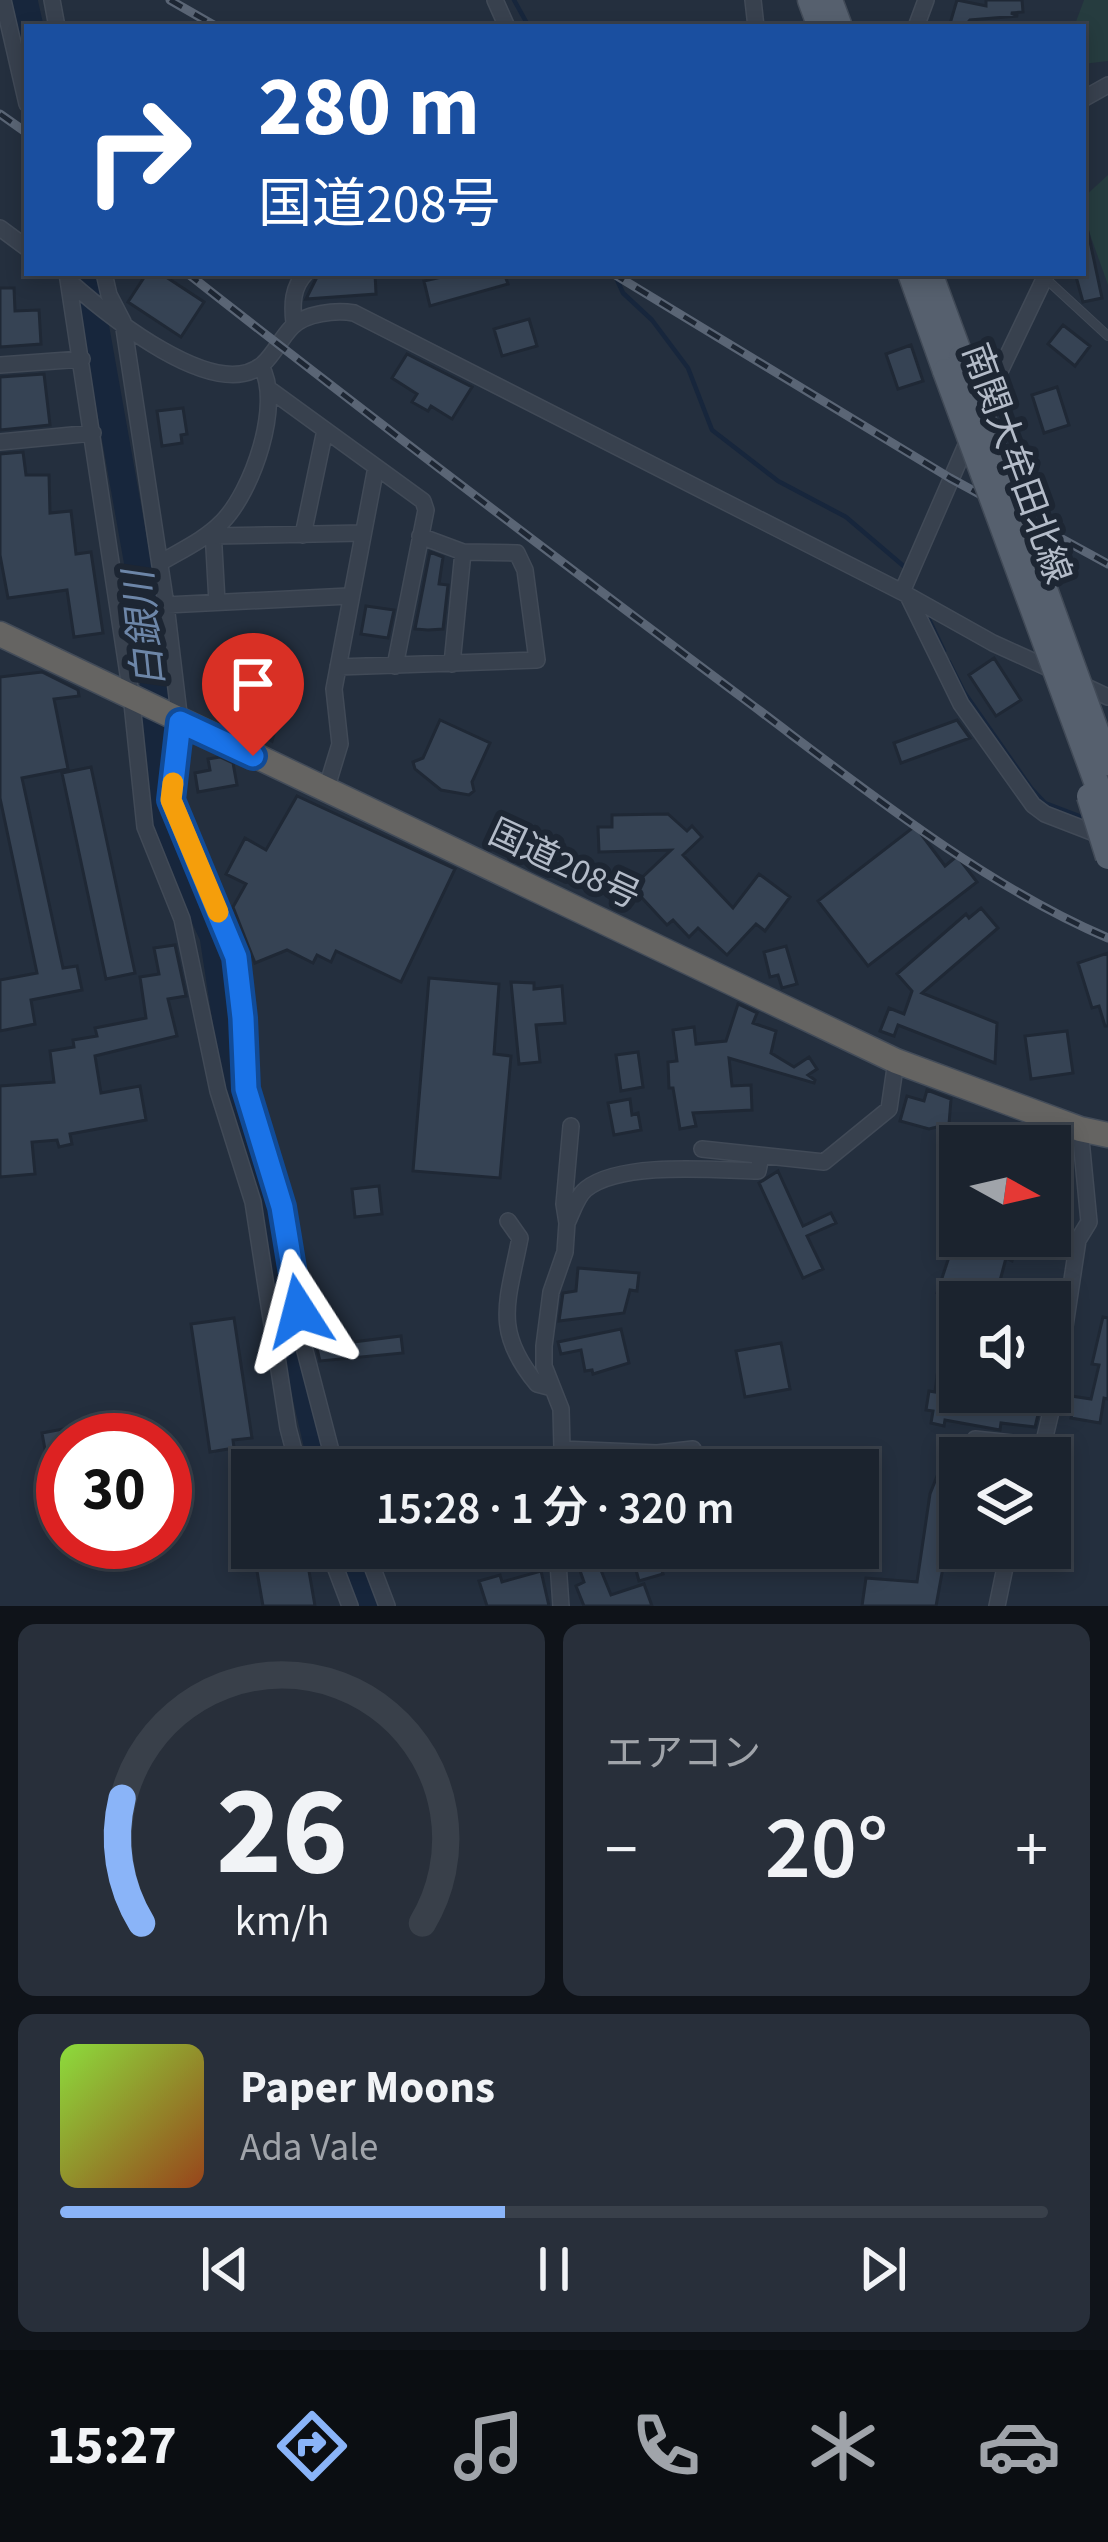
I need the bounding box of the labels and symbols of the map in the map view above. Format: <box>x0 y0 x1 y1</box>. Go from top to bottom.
street label: 南関大牟田北線 <box>950 336 1084 591</box>
water label: 白銀川 <box>111 564 179 690</box>
pin <box>202 633 304 756</box>
street label: 国道208号 <box>480 807 648 922</box>
north arrow <box>939 1125 1071 1257</box>
position arrow <box>236 1248 362 1374</box>
speed limit sign: 30 <box>36 1413 192 1569</box>

